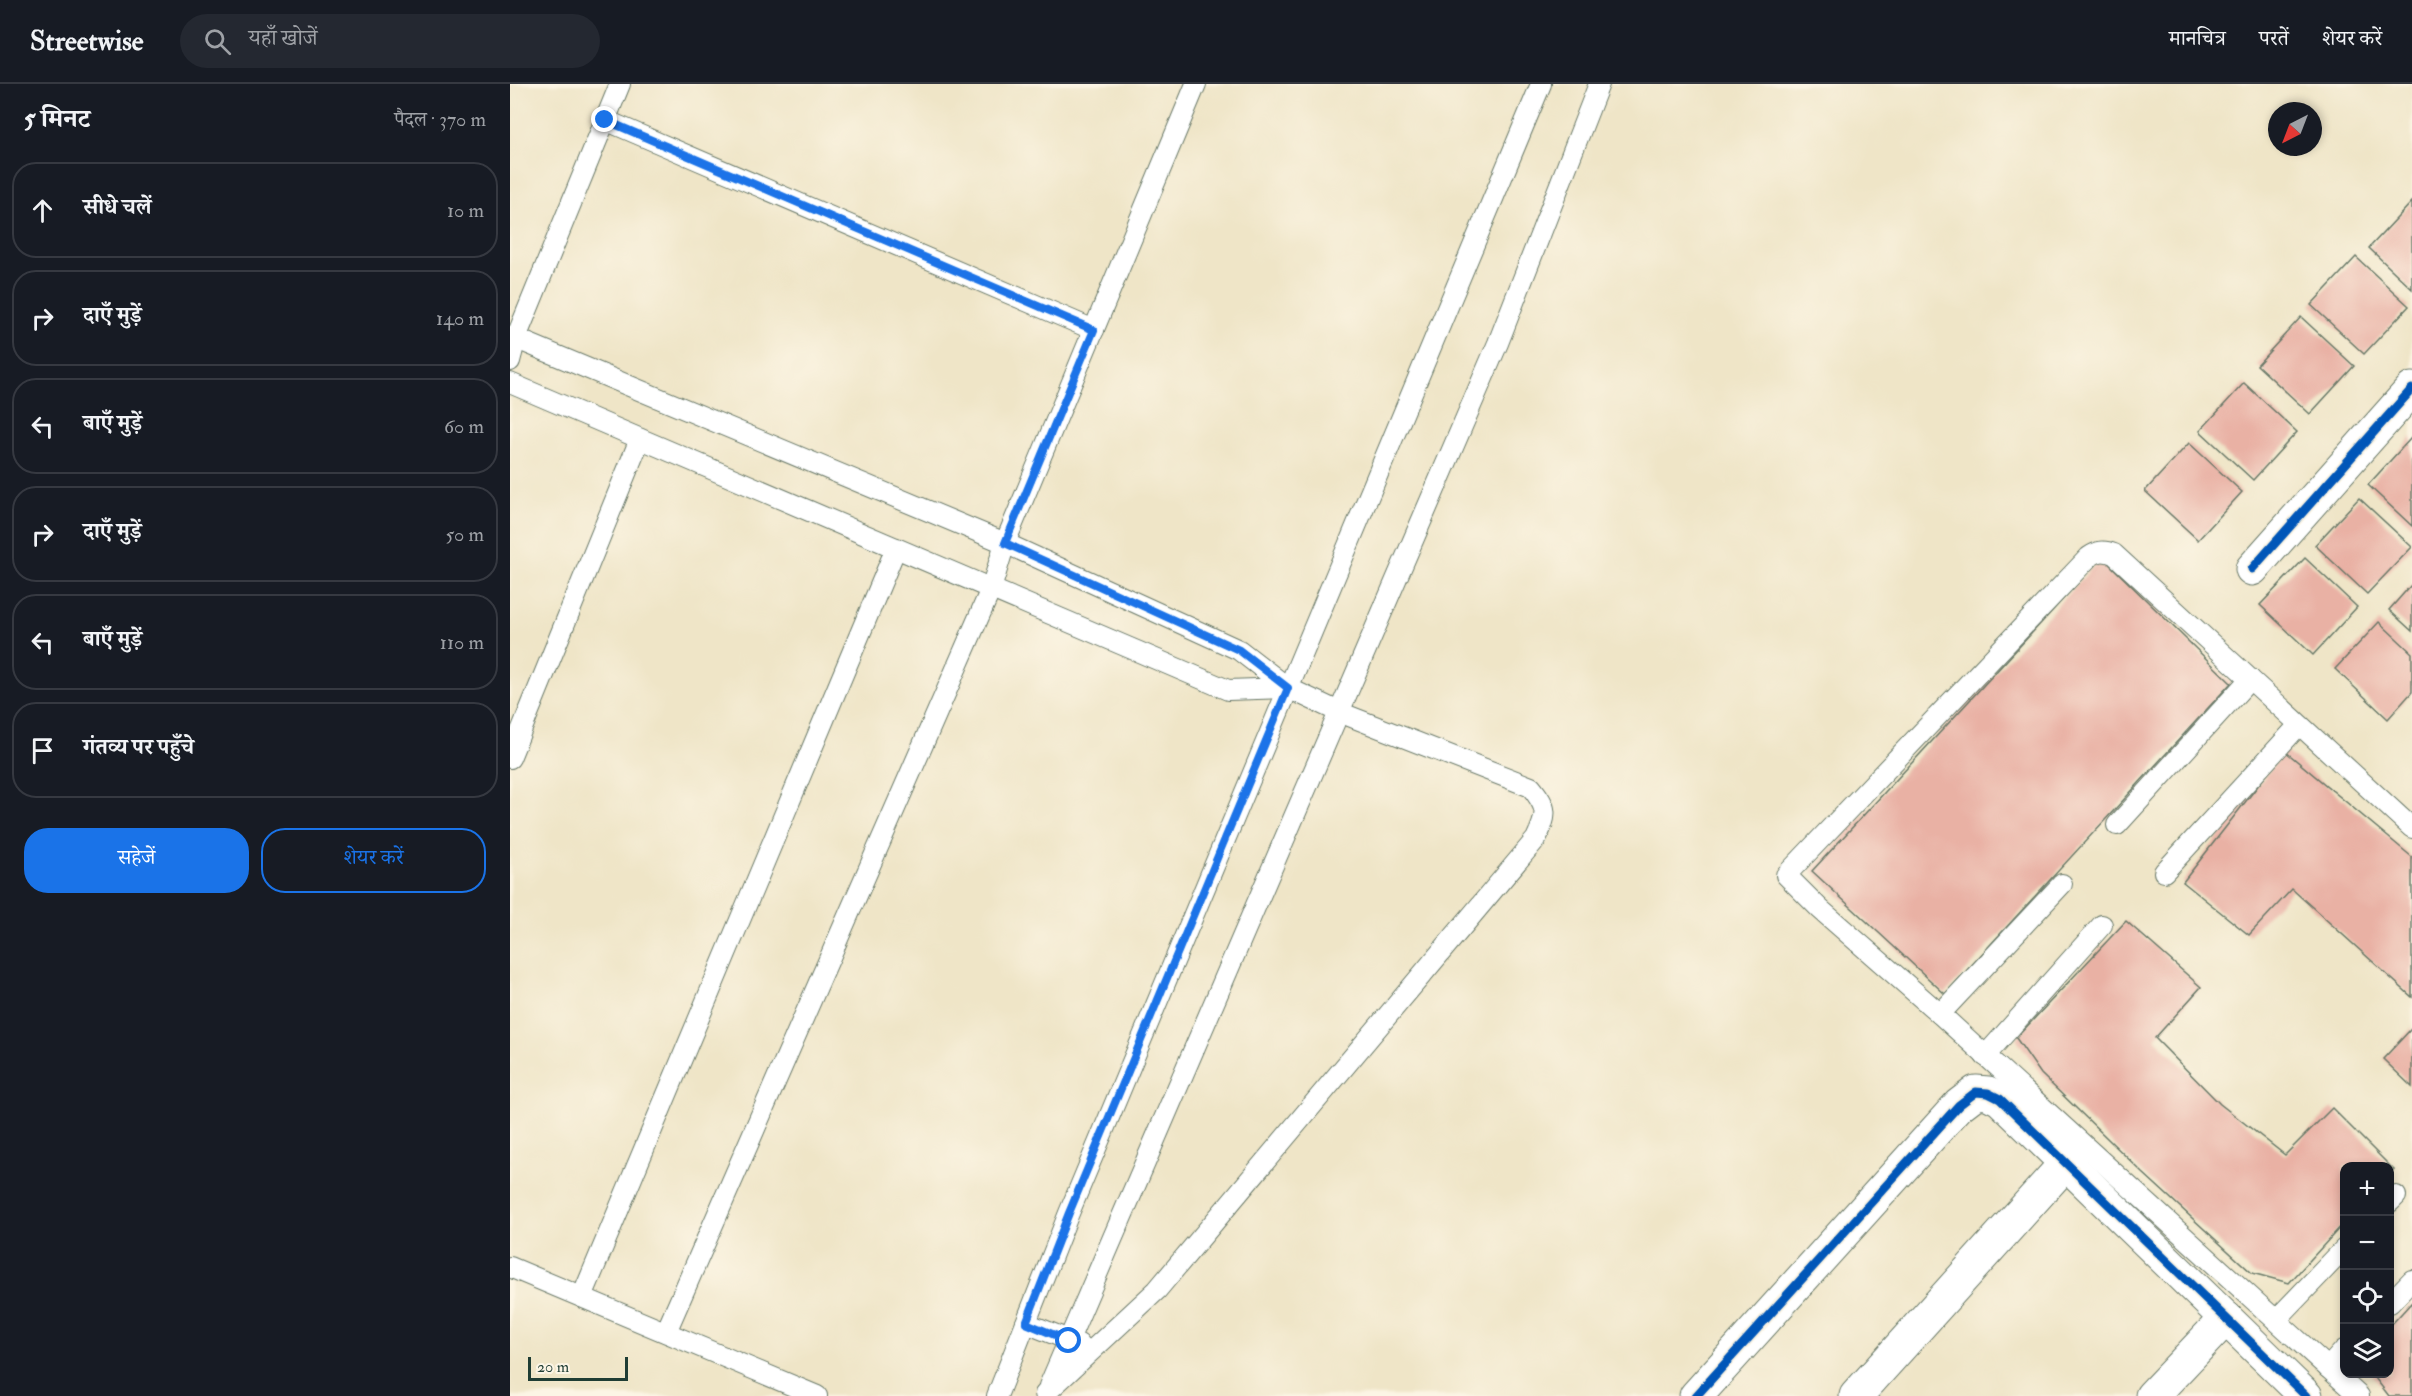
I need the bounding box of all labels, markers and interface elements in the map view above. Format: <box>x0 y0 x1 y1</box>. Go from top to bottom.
search box <box>180 14 600 68</box>
text: Streetwise <box>30 24 144 59</box>
text: यहाँ खोजें <box>249 24 318 52</box>
icon: search <box>201 25 234 58</box>
text: मानचित्र <box>2169 25 2226 52</box>
text: परतें <box>2259 25 2289 52</box>
text: शेयर करें <box>2322 25 2382 52</box>
north arrow <box>2268 102 2322 156</box>
text: 5 मिनट <box>24 103 90 135</box>
route end <box>591 106 617 132</box>
text: पैदल · 370 m <box>394 107 486 132</box>
text: सीधे चलें <box>83 193 151 221</box>
icon: ahead <box>26 194 59 227</box>
text: 10 m <box>447 198 484 223</box>
text: दाएँ मुड़ें <box>83 301 142 329</box>
icon: right <box>26 302 59 335</box>
text: 140 m <box>436 306 484 331</box>
text: बाएँ मुड़ें <box>83 409 142 437</box>
icon: left <box>26 410 59 443</box>
text: 60 m <box>444 414 484 439</box>
text: दाएँ मुड़ें <box>83 517 142 545</box>
icon: right <box>26 518 59 551</box>
text: 50 m <box>445 522 484 547</box>
text: बाएँ मुड़ें <box>83 625 142 653</box>
icon: left <box>26 626 59 659</box>
text: 110 m <box>440 630 484 655</box>
text: गंतव्य पर पहुँचे <box>83 733 194 761</box>
icon: arrive <box>26 734 59 767</box>
button: सहेजें <box>24 828 249 893</box>
button: शेयर करें <box>261 828 486 893</box>
map controls <box>2340 1162 2394 1378</box>
button: + <box>2340 1162 2394 1216</box>
button: − <box>2340 1216 2394 1270</box>
button: locate <box>2340 1270 2394 1324</box>
button: layers <box>2340 1324 2394 1378</box>
route start <box>1055 1327 1081 1353</box>
scale bar <box>528 1354 628 1382</box>
text: 20 m <box>537 1357 569 1377</box>

